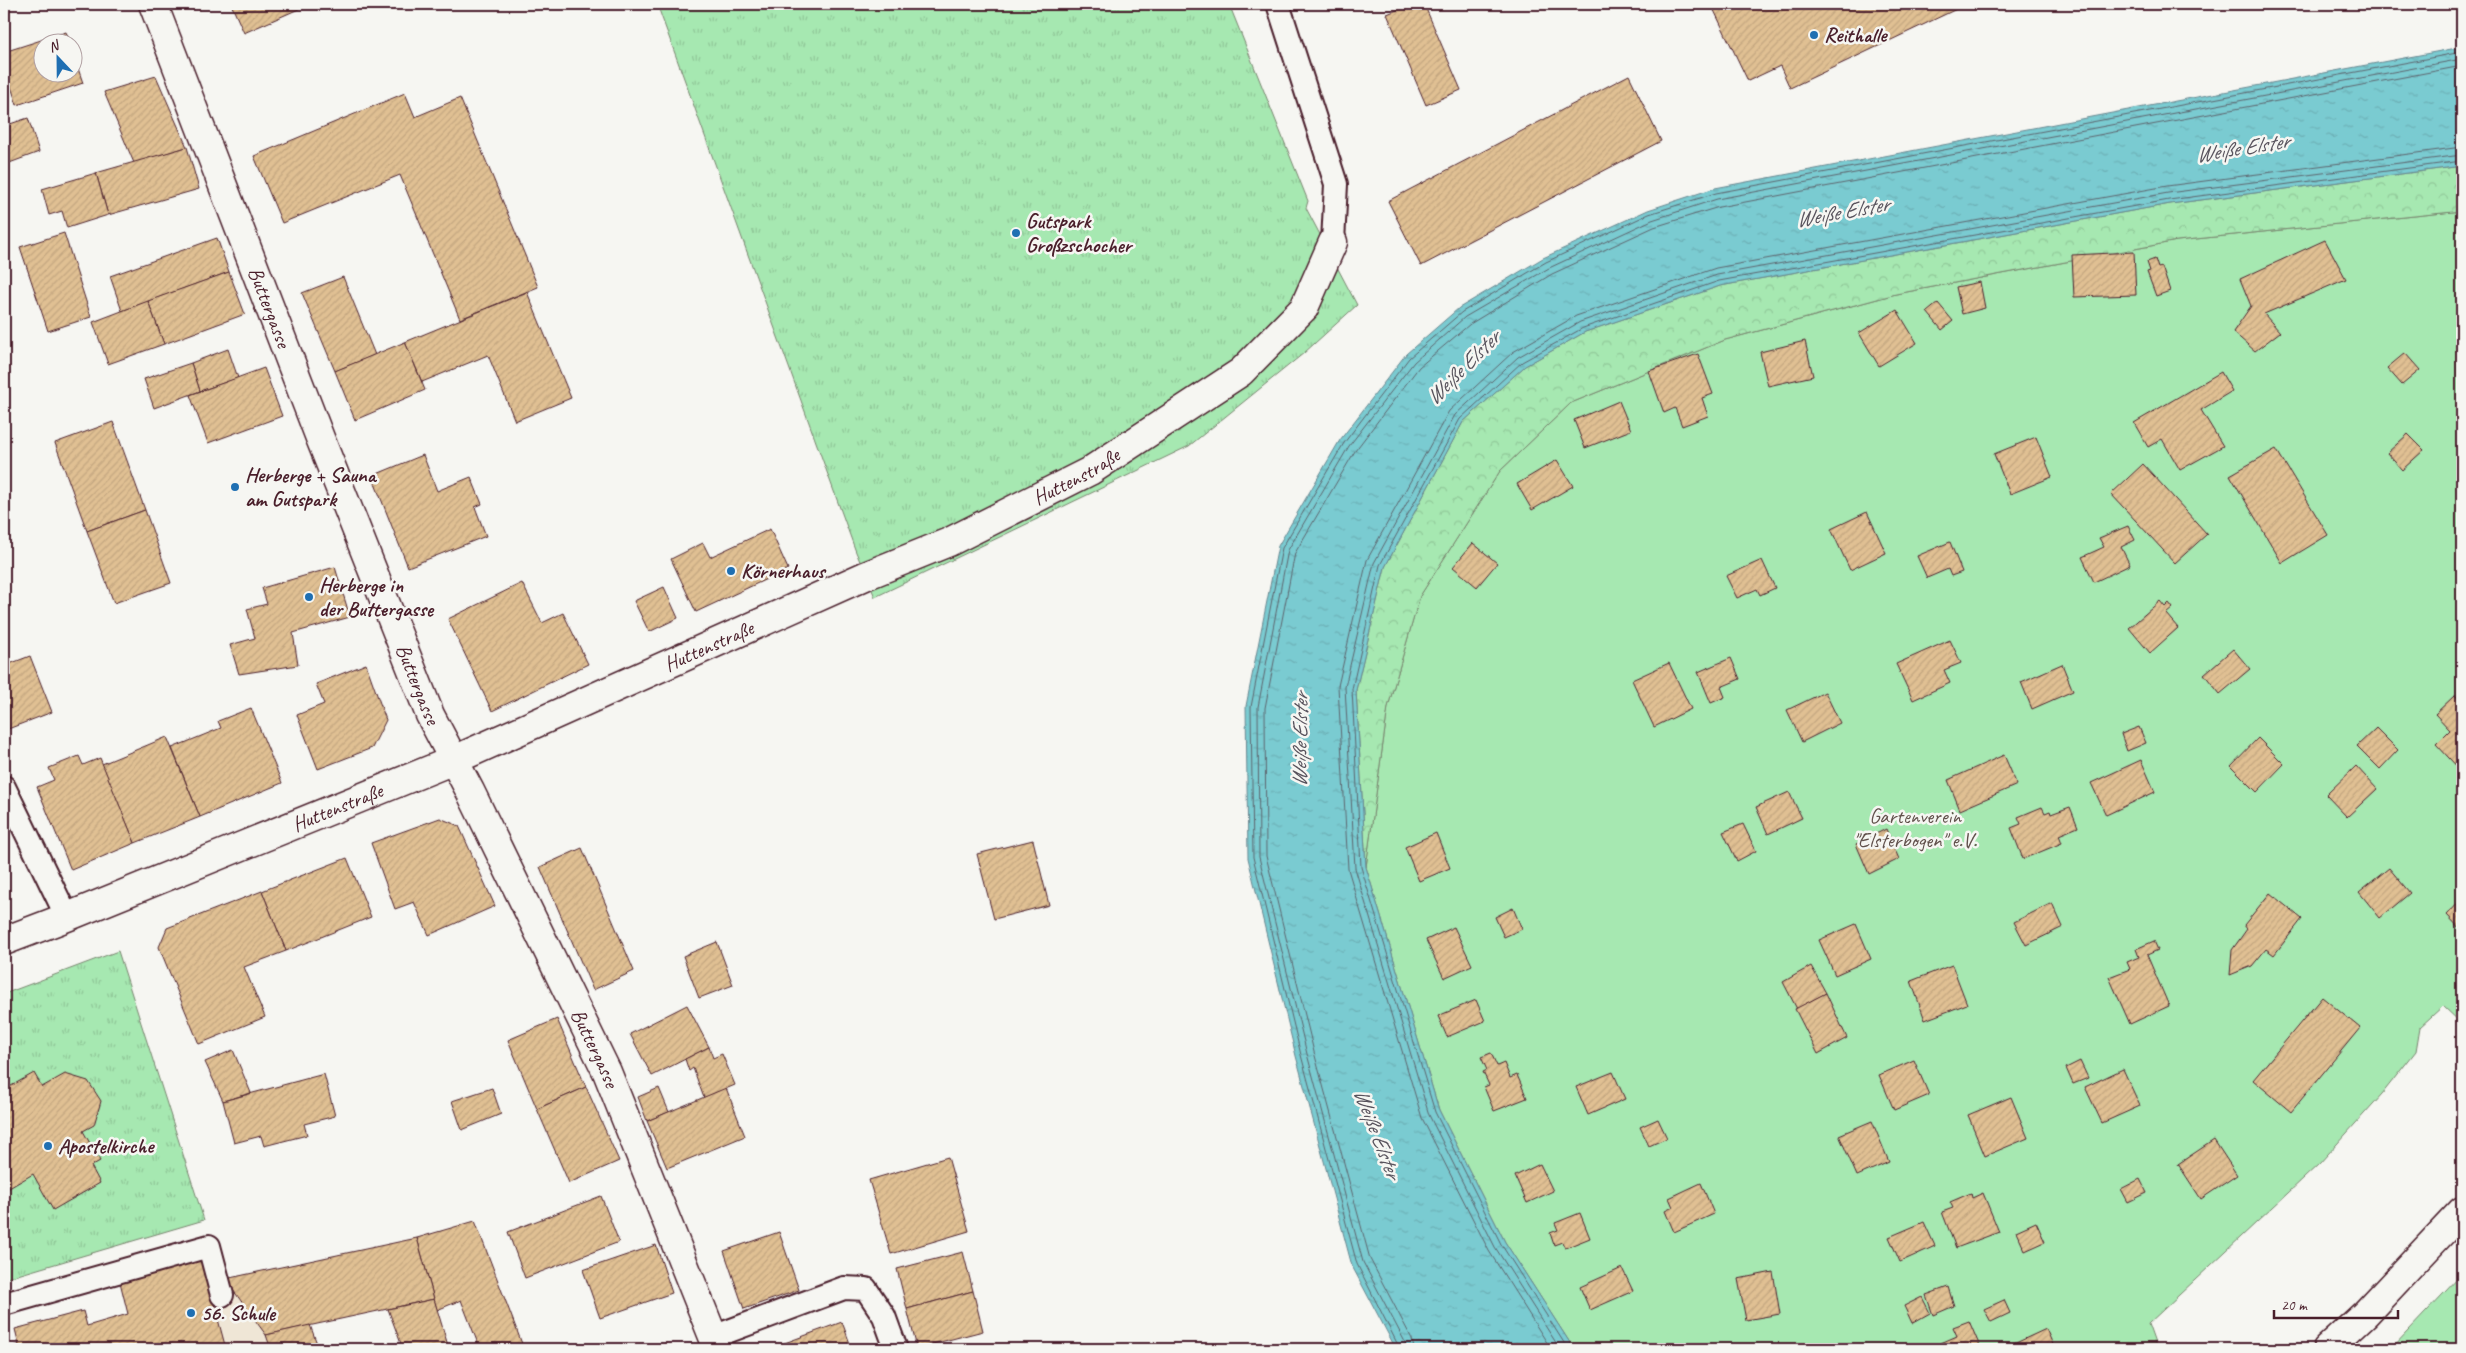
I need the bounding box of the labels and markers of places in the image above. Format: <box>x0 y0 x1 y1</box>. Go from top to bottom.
place label: Reithalle <box>1824 22 1888 48</box>
marker: Reithalle <box>1808 29 1820 41</box>
place label: Gutspark Großzschocher <box>1026 208 1134 258</box>
marker: Gutspark Großzschocher <box>1010 227 1022 239</box>
place label: Herberge + Sauna am Gutspark <box>245 462 378 512</box>
marker: Herberge + Sauna am Gutspark <box>229 481 241 493</box>
place label: Körnerhaus <box>741 558 827 584</box>
marker: Körnerhaus <box>725 565 737 577</box>
place label: Herberge in der Buttergasse <box>319 572 435 622</box>
marker: Herberge in der Buttergasse <box>303 591 315 603</box>
place label: Apostelkirche <box>58 1133 155 1159</box>
marker: Apostelkirche <box>42 1140 54 1152</box>
place label: 56. Schule <box>201 1300 277 1326</box>
marker: 56. Schule <box>185 1307 197 1319</box>

